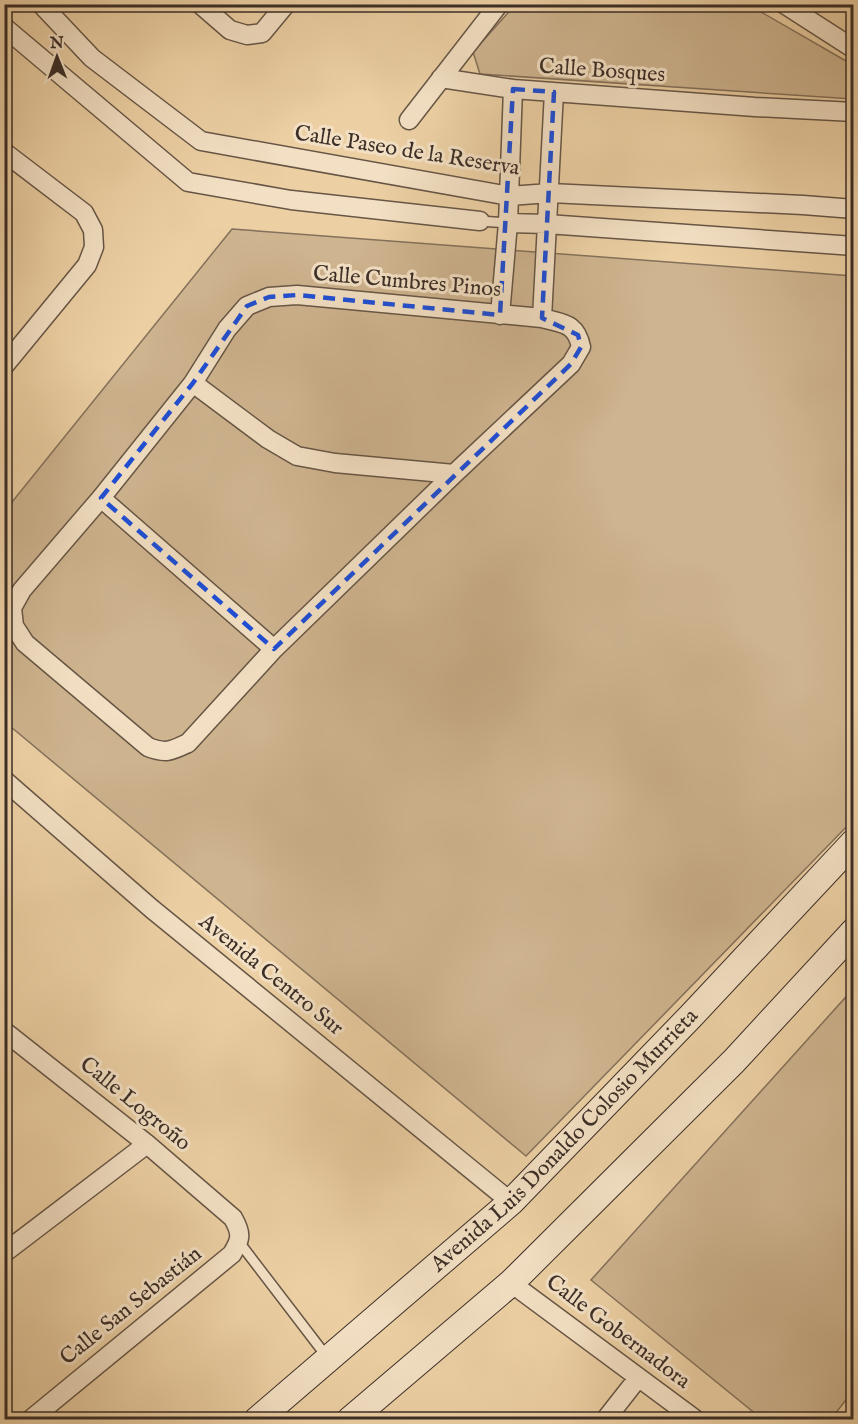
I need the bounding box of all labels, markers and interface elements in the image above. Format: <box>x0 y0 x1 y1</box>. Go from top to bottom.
north arrow <box>27 27 87 87</box>
text: N <box>49 34 64 54</box>
street label: Calle Bosques <box>538 53 666 89</box>
street label: Calle Paseo de la Reserva <box>292 119 522 183</box>
street label: Calle Cumbres Pinos <box>312 260 502 304</box>
street label: Avenida Centro Sur <box>192 907 349 1042</box>
street label: Avenida Luis Donaldo Colosio Murrieta <box>424 1003 705 1279</box>
street label: Calle Logroño <box>74 1051 196 1157</box>
street label: Calle San Sebastián <box>54 1240 208 1372</box>
street label: Calle Gobernadora <box>540 1269 696 1396</box>

